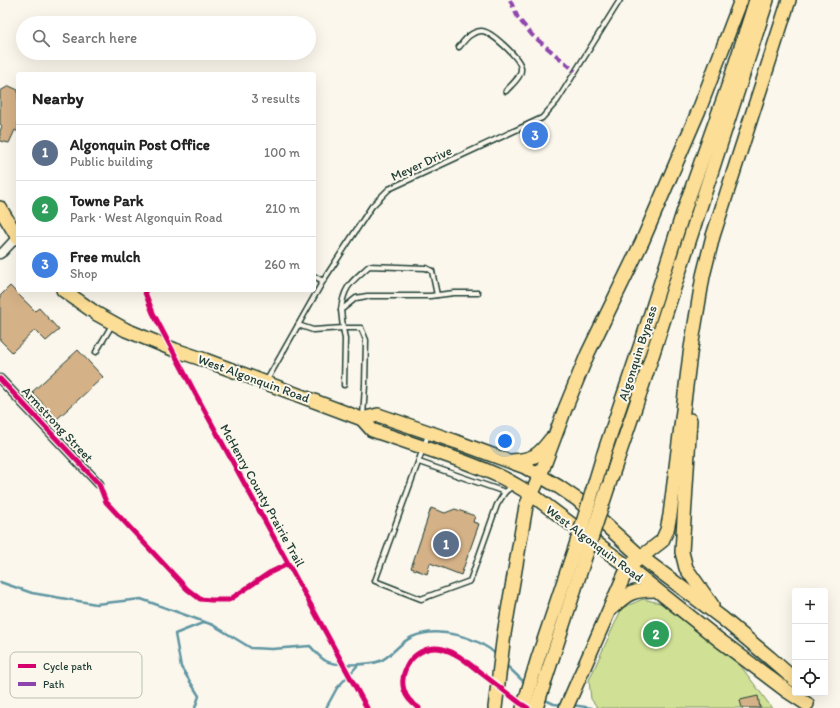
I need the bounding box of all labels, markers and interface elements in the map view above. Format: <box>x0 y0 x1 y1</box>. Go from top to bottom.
search box <box>16 16 316 60</box>
icon: search <box>30 27 52 49</box>
text: Search here <box>62 29 137 47</box>
text: Nearby <box>32 88 84 108</box>
text: 3 results <box>251 91 300 106</box>
pin: 3 <box>522 120 548 150</box>
text: Algonquin Post Office <box>70 136 210 154</box>
street label: Meyer Drive <box>388 143 454 184</box>
text: 1 <box>42 145 48 160</box>
text: 100 m <box>264 145 300 160</box>
text: Public building <box>70 154 153 169</box>
text: Towne Park <box>70 192 143 210</box>
text: 2 <box>42 201 48 216</box>
text: 210 m <box>265 201 300 216</box>
text: Park · West Algonquin Road <box>70 210 222 225</box>
text: Free mulch <box>70 248 141 266</box>
text: 3 <box>41 257 49 272</box>
text: 260 m <box>264 257 300 272</box>
text: Shop <box>70 266 97 281</box>
street label: Algonquin Bypass <box>615 303 660 403</box>
street label: West Algonquin Road <box>196 351 312 406</box>
street label: Armstrong Street <box>19 383 97 465</box>
street label: McHenry County Prairie Trail <box>217 421 308 569</box>
your location <box>495 431 515 451</box>
street label: West Algonquin Road <box>543 502 646 585</box>
pin: 1 <box>433 529 459 559</box>
map controls <box>792 588 828 696</box>
button: + <box>792 588 828 624</box>
pin: 2 <box>643 619 669 649</box>
button: − <box>792 624 828 660</box>
legend <box>10 652 142 698</box>
text: Cycle path <box>43 660 92 673</box>
button: locate <box>792 660 828 696</box>
text: Path <box>43 678 65 691</box>

